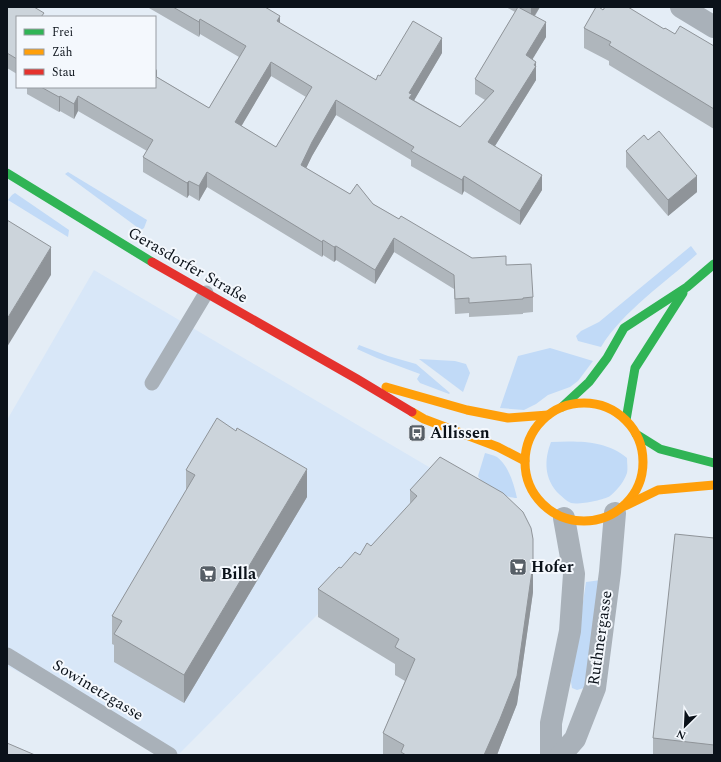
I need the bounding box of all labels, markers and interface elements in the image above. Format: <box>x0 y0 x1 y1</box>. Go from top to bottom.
legend <box>16 16 156 88</box>
text: Frei <box>52 23 74 42</box>
text: Zäh <box>52 43 73 62</box>
text: Stau <box>52 63 76 82</box>
street label: Gerasdorfer Straße <box>123 221 253 309</box>
place label: Allissen <box>430 421 490 445</box>
bus stop icon: Allissen <box>407 423 427 443</box>
place label: Hofer <box>531 555 574 579</box>
supermarket icon: Hofer <box>508 557 528 577</box>
place label: Billa <box>221 562 257 586</box>
supermarket icon: Billa <box>198 564 218 584</box>
street label: Ruthnergasse <box>581 589 619 687</box>
street label: Sowinetzgasse <box>48 653 148 727</box>
north arrow <box>665 706 705 746</box>
text: N <box>674 725 689 744</box>

